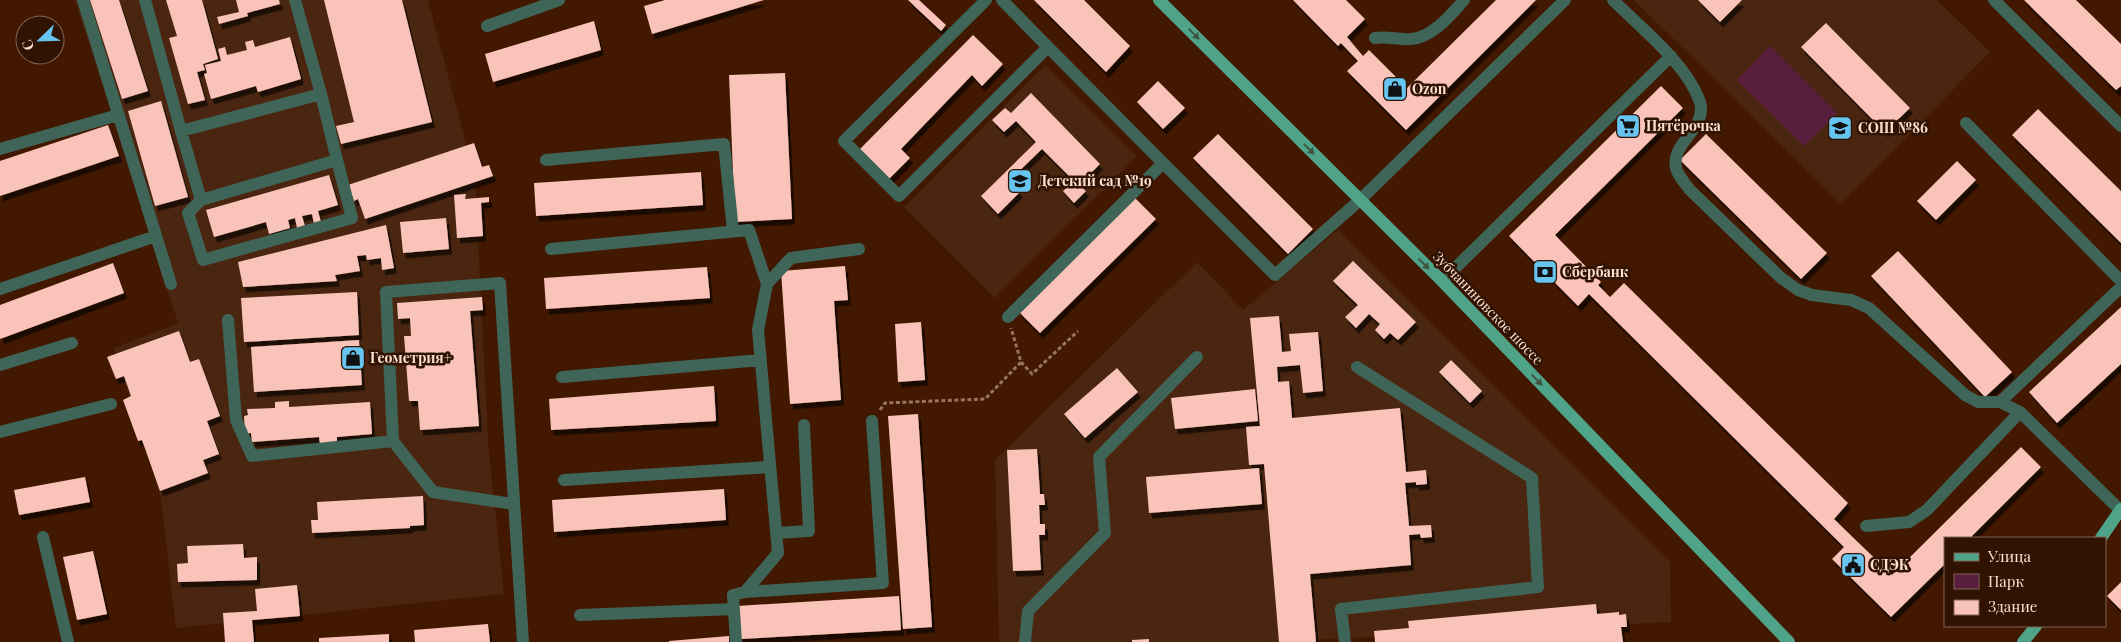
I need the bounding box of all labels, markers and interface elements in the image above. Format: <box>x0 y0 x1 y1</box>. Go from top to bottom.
north arrow <box>15 15 65 65</box>
one-way arrow <box>1188 28 1200 40</box>
text: С <box>17 37 38 54</box>
shop icon: Ozon <box>1382 76 1408 102</box>
place label: Ozon <box>1412 79 1447 98</box>
supermarket icon: Пятёрочка <box>1615 113 1641 139</box>
school or university icon: СОШ №86 <box>1827 115 1853 141</box>
place label: Пятёрочка <box>1646 116 1722 135</box>
place label: СОШ №86 <box>1858 118 1928 137</box>
one-way arrow <box>1303 143 1315 155</box>
school or university icon: Детский сад №19 <box>1007 168 1033 194</box>
place label: Детский сад №19 <box>1038 171 1152 190</box>
street label: Зубчаниновское шоссе <box>1429 247 1548 369</box>
one-way arrow <box>1418 258 1430 270</box>
bank icon: Сбербанк <box>1532 259 1558 285</box>
place label: Сбербанк <box>1562 262 1629 281</box>
shop icon: Геометрия+ <box>340 345 366 371</box>
place label: Геометрия+ <box>370 348 452 367</box>
one-way arrow <box>1531 374 1543 386</box>
legend <box>1944 537 2106 627</box>
text: Улица <box>1987 546 2031 566</box>
public building icon: СДЭК <box>1840 552 1866 578</box>
place label: СДЭК <box>1870 555 1909 574</box>
text: Парк <box>1988 571 2024 591</box>
text: Здание <box>1988 596 2037 616</box>

